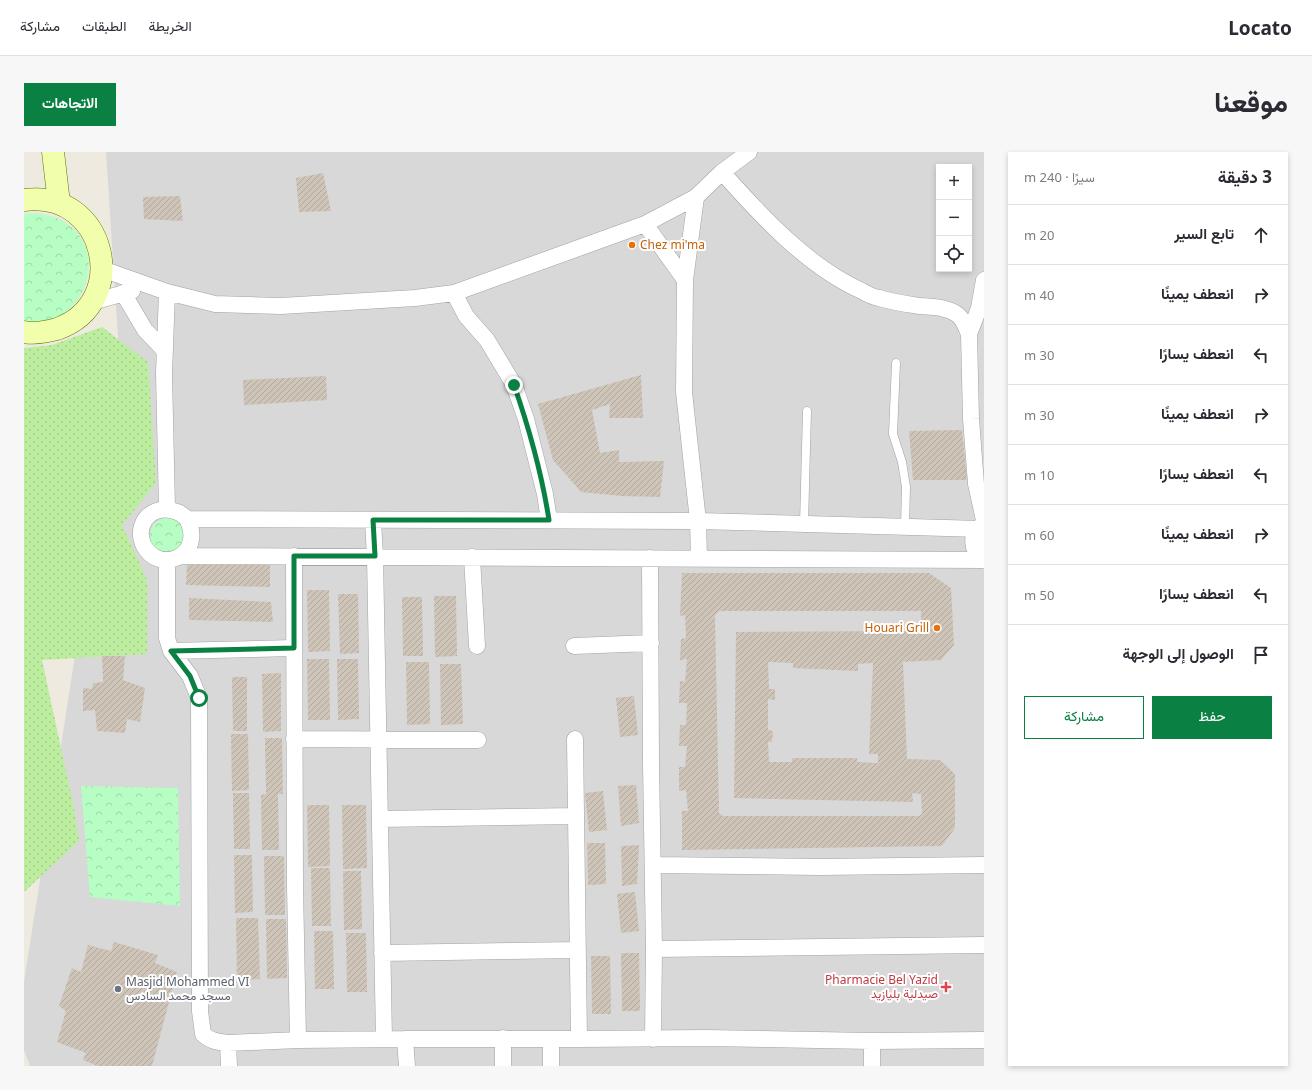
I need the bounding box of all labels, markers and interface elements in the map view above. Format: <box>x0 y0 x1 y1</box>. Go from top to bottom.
text: Locato <box>1228 15 1292 41</box>
text: مشاركة <box>20 16 60 35</box>
text: الطبقات <box>82 16 126 35</box>
text: الخريطة <box>148 16 192 35</box>
text: موقعنا <box>1214 82 1288 120</box>
button: الاتجاهات <box>24 83 116 126</box>
map controls <box>936 164 972 272</box>
button: + <box>936 164 972 200</box>
text: 3 دقيقة <box>1218 165 1272 188</box>
text: سيرًا · 240 m <box>1024 168 1095 186</box>
button: − <box>936 200 972 236</box>
text: تابع السير <box>1174 223 1234 243</box>
icon: ahead <box>1250 224 1272 246</box>
text: 20 m <box>1024 226 1054 244</box>
place label: Chez mi'ma <box>640 236 705 253</box>
button: locate <box>936 236 972 272</box>
marker: Chez mi'ma <box>627 240 637 250</box>
text: انعطف يمينًا <box>1161 283 1234 303</box>
icon: right <box>1250 284 1272 306</box>
text: 40 m <box>1024 286 1054 304</box>
text: انعطف يسارًا <box>1159 343 1234 363</box>
icon: left <box>1250 344 1272 366</box>
text: 30 m <box>1024 346 1054 364</box>
route end <box>505 376 523 394</box>
text: انعطف يمينًا <box>1161 403 1234 423</box>
icon: right <box>1250 404 1272 426</box>
text: 30 m <box>1024 406 1054 424</box>
text: انعطف يسارًا <box>1159 463 1234 483</box>
icon: left <box>1250 464 1272 486</box>
text: 10 m <box>1024 466 1054 484</box>
text: انعطف يمينًا <box>1161 523 1234 543</box>
icon: right <box>1250 524 1272 546</box>
text: 60 m <box>1024 526 1054 544</box>
text: انعطف يسارًا <box>1159 583 1234 603</box>
icon: left <box>1250 584 1272 606</box>
text: 50 m <box>1024 586 1054 604</box>
place label: Houari Grill <box>865 619 929 636</box>
marker: Houari Grill <box>932 623 942 633</box>
text: الوصول إلى الوجهة <box>1123 643 1234 663</box>
icon: arrive <box>1250 644 1272 666</box>
route start <box>190 689 208 707</box>
button: مشاركة <box>1024 696 1144 739</box>
button: حفظ <box>1152 696 1272 739</box>
place label: Pharmacie Bel Yazid صيدلية بليازيد <box>825 971 938 1002</box>
place label: Masjid Mohammed VI مسجد محمد السادس <box>126 973 249 1004</box>
marker: Pharmacie Bel Yazid صيدلية بليازيد <box>941 982 951 992</box>
marker: Masjid Mohammed VI مسجد محمد السادس <box>113 984 123 994</box>

